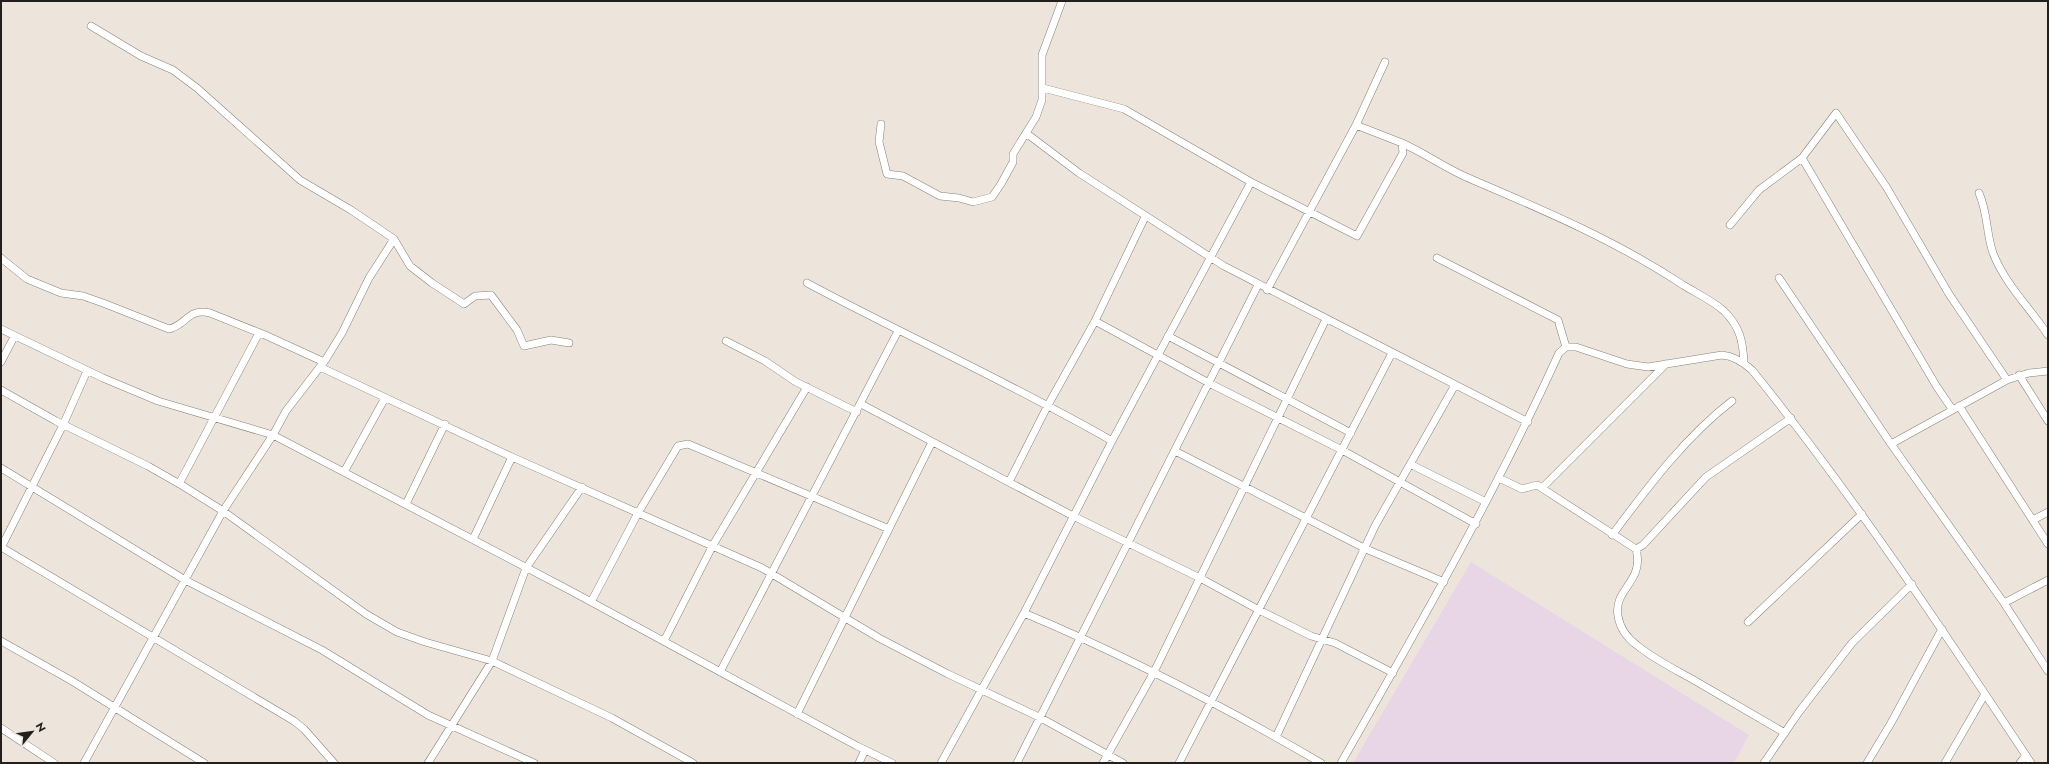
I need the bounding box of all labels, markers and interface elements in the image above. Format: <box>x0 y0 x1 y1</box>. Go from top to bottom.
north arrow <box>12 712 52 752</box>
text: N <box>32 719 50 735</box>

